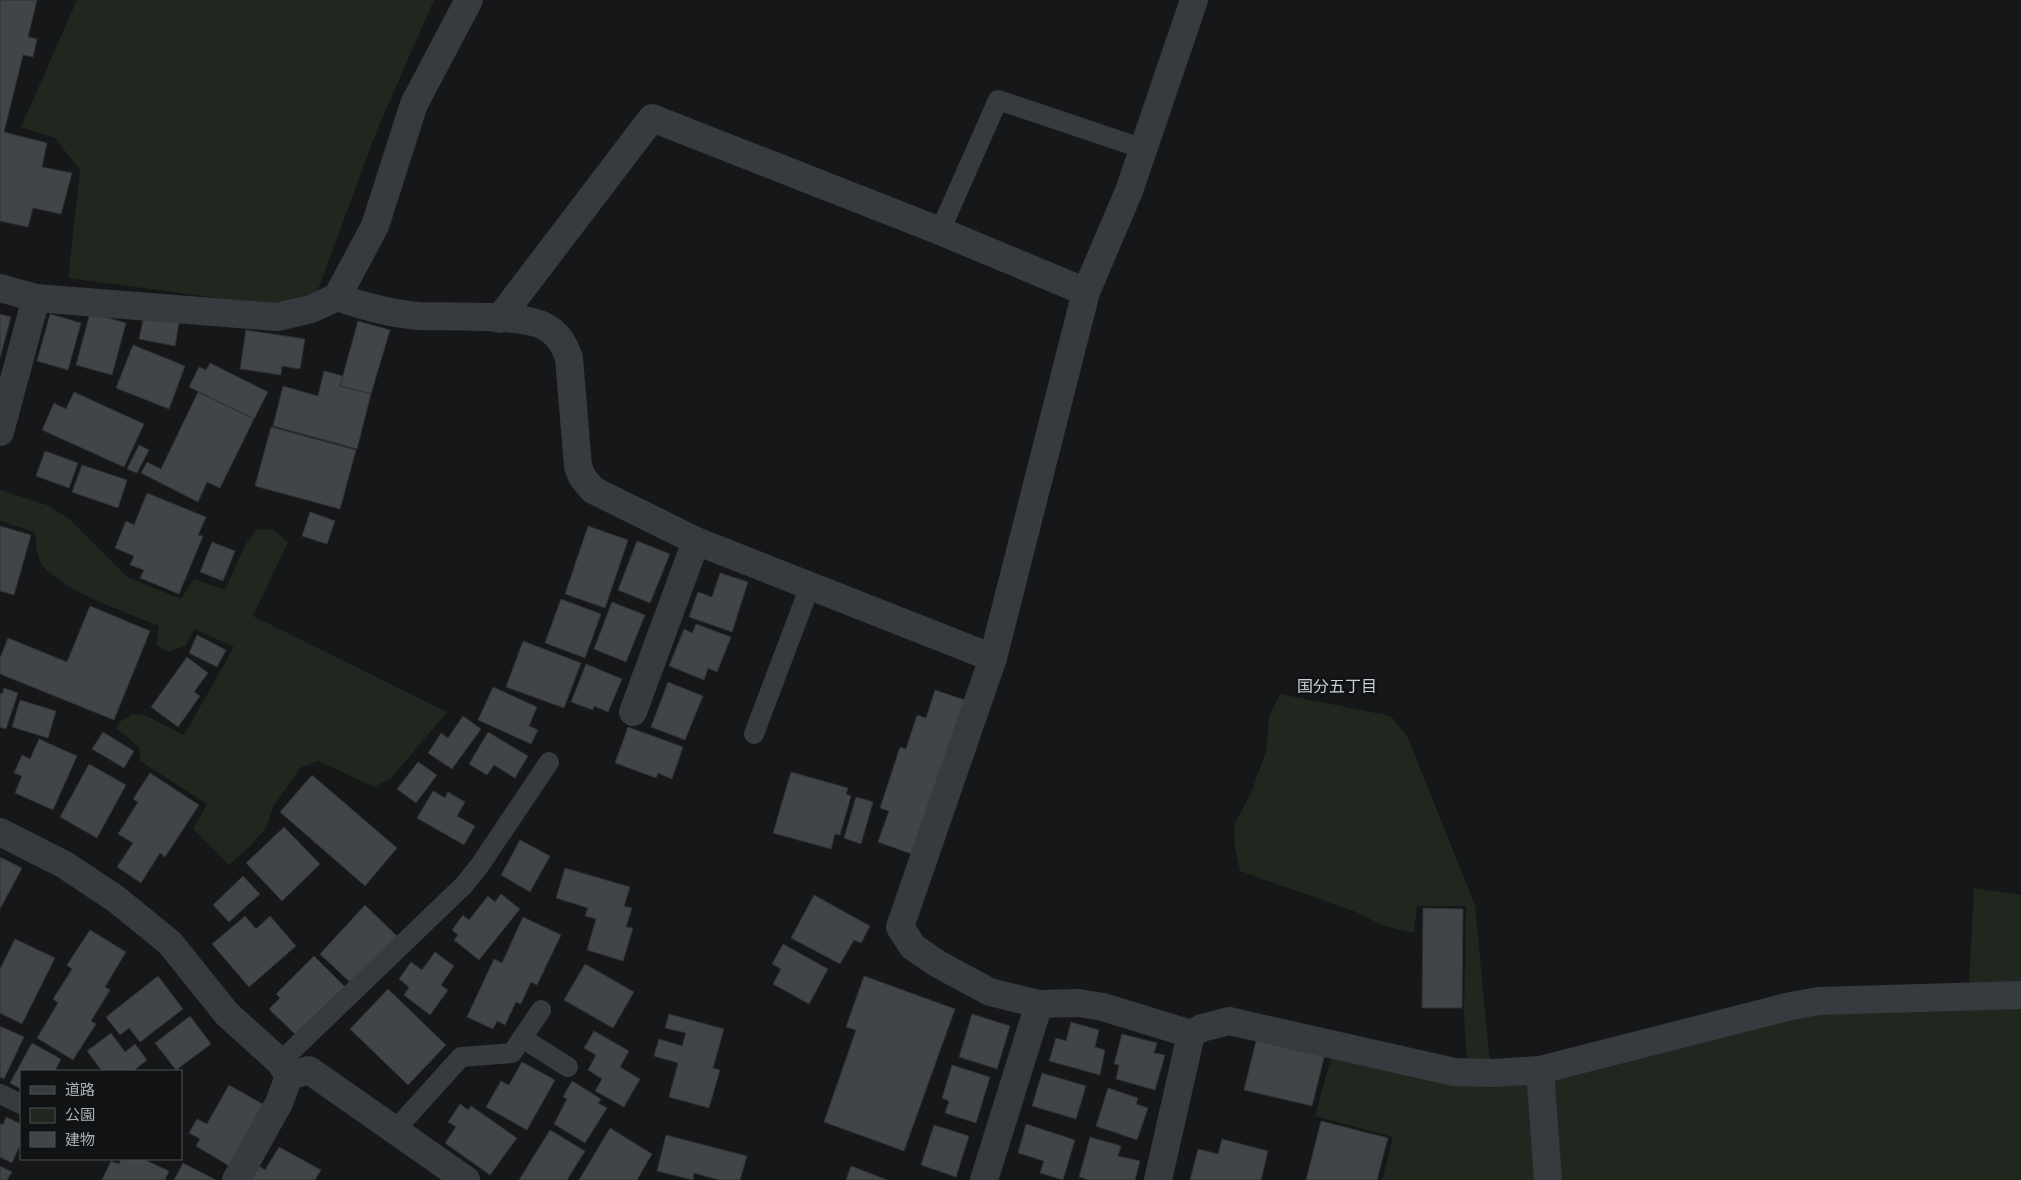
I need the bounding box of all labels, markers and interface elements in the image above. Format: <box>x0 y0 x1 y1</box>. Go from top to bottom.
district label: 国分五丁目 <box>1297 678 1377 697</box>
legend <box>20 1070 182 1160</box>
text: 道路 <box>65 1081 95 1100</box>
text: 公園 <box>65 1106 95 1125</box>
text: 建物 <box>65 1131 95 1150</box>

